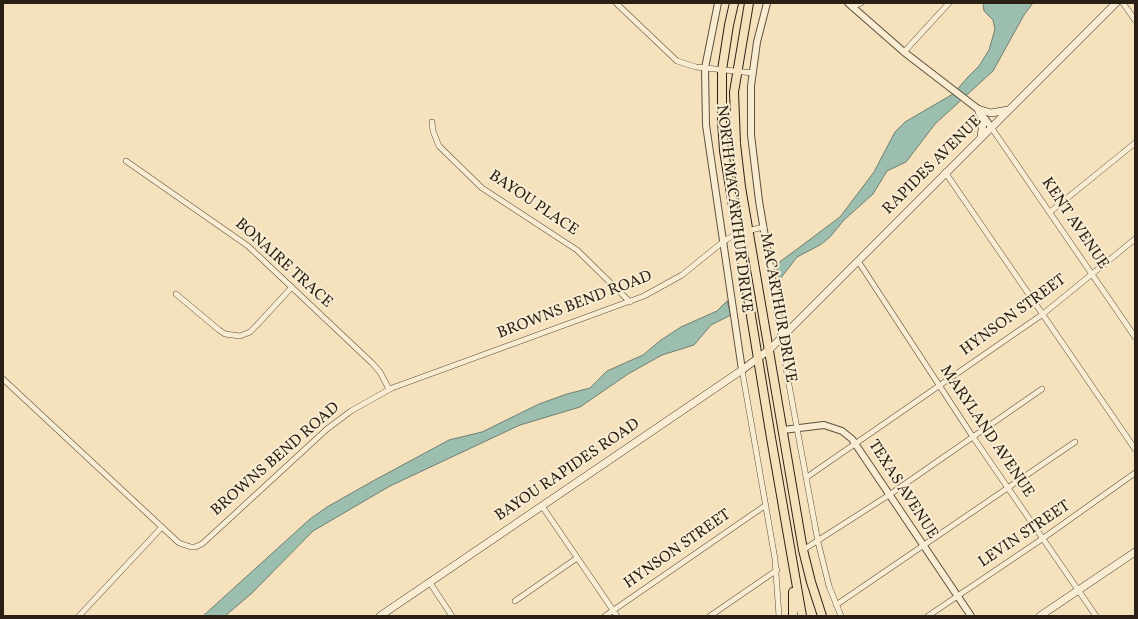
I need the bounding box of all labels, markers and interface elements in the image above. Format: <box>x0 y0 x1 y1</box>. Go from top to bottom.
street label: NORTH MACARTHUR DRIVE <box>711 104 755 314</box>
street label: RAPIDES AVENUE <box>879 112 987 220</box>
street label: BAYOU PLACE <box>485 167 581 241</box>
street label: KENT AVENUE <box>1036 174 1112 274</box>
street label: BONAIRE TRACE <box>230 215 336 313</box>
street label: MACARTHUR DRIVE <box>754 232 800 384</box>
street label: BROWNS BEND ROAD <box>495 268 655 344</box>
street label: HYNSON STREET <box>957 271 1071 361</box>
street label: MARYLAND AVENUE <box>935 362 1037 502</box>
street label: BROWNS BEND ROAD <box>208 399 344 521</box>
street label: BAYOU RAPIDES ROAD <box>492 415 644 527</box>
street label: TEXAS AVENUE <box>863 437 941 543</box>
street label: LEVIN STREET <box>976 497 1074 573</box>
street label: HYNSON STREET <box>621 506 735 594</box>

